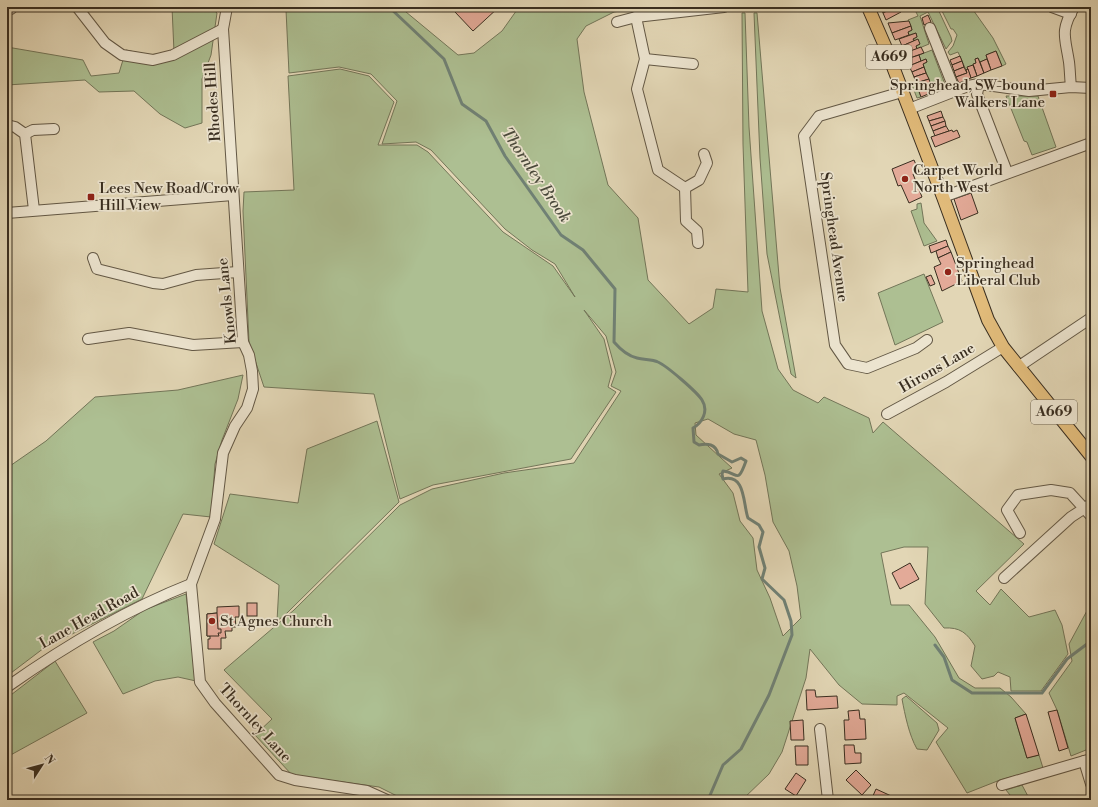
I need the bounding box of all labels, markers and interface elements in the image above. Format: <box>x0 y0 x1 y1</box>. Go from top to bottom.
road number: A669 <box>866 45 912 69</box>
street label: Rhodes Hill <box>201 61 225 142</box>
place label: Springhead, SW-bound Walkers Lane <box>890 76 1045 112</box>
marker: Springhead, SW-bound Walkers Lane <box>1048 89 1058 99</box>
water label: Thornley Brook <box>497 124 575 226</box>
place label: Carpet World North West <box>913 161 1003 197</box>
street label: Springhead Avenue <box>815 171 853 303</box>
marker: Carpet World North West <box>900 174 910 184</box>
place label: Lees New Road/Crow Hill View <box>99 179 239 215</box>
marker: Lees New Road/Crow Hill View <box>86 192 96 202</box>
place label: Springhead Liberal Club <box>956 254 1040 290</box>
street label: Knowls Lane <box>213 257 241 345</box>
marker: Springhead Liberal Club <box>943 267 953 277</box>
street label: Hirons Lane <box>896 339 978 397</box>
road number: A669 <box>1031 400 1077 424</box>
street label: Lane Head Road <box>36 583 142 653</box>
place label: St Agnes Church <box>220 612 332 631</box>
marker: St Agnes Church <box>207 616 217 626</box>
street label: Thornley Lane <box>215 680 295 766</box>
north arrow <box>22 745 62 785</box>
text: N <box>41 752 58 768</box>

